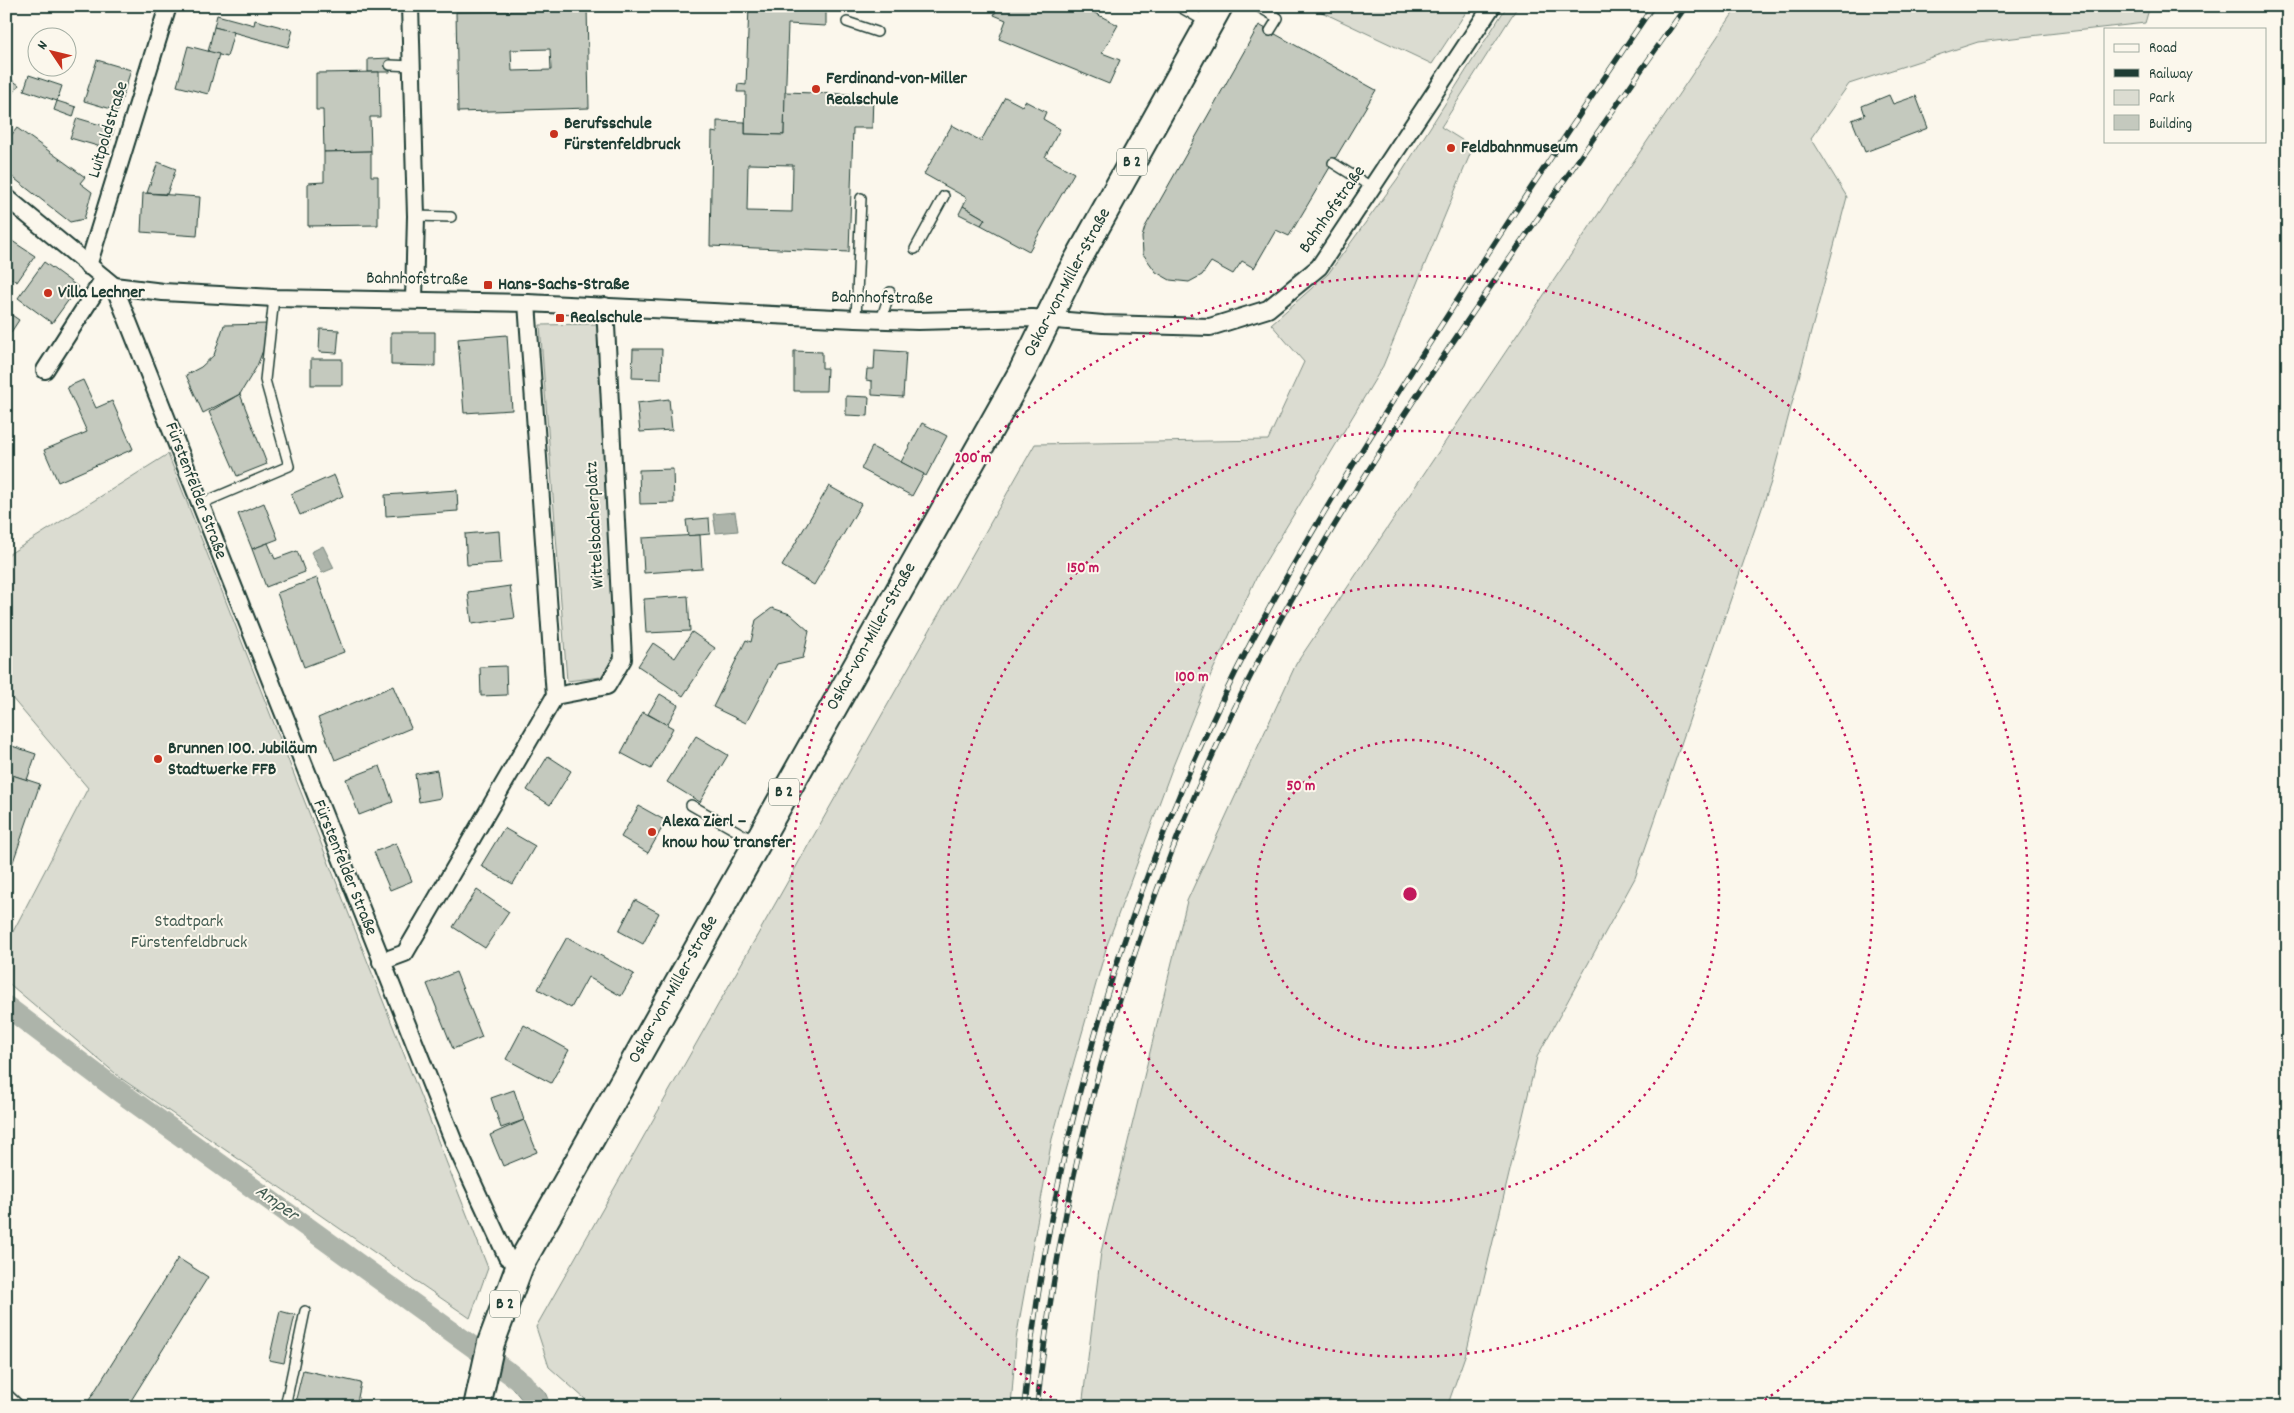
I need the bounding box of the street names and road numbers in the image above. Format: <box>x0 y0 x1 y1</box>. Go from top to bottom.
street label: Luitpoldstraße <box>82 79 136 181</box>
road number: B 2 <box>1117 148 1147 176</box>
street label: Bahnhofstraße <box>1294 161 1373 259</box>
street label: Oskar-von-Miller-Straße <box>1018 204 1118 362</box>
street label: Bahnhofstraße <box>366 267 468 293</box>
street label: Bahnhofstraße <box>831 286 933 312</box>
street label: Fürstenfelder Straße <box>157 419 233 563</box>
street label: Wittelsbacherplatz <box>580 461 612 589</box>
street label: Oskar-von-Miller-Straße <box>821 558 923 716</box>
road number: B 2 <box>769 779 799 806</box>
street label: Fürstenfelder Straße <box>305 796 383 940</box>
street label: Oskar-von-Miller-Straße <box>623 911 725 1069</box>
road number: B 2 <box>490 1290 520 1318</box>

